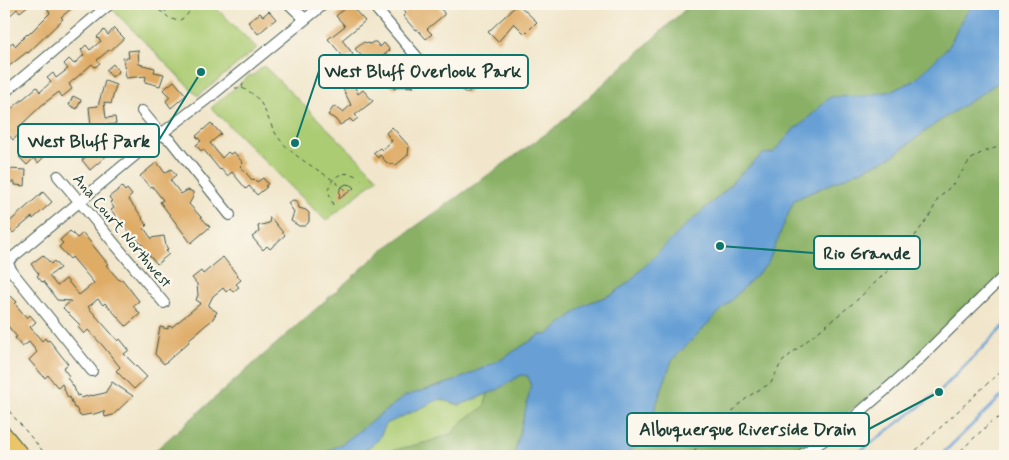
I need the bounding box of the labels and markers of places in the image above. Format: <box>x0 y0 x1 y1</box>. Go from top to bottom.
callout: West Bluff Overlook Park <box>319 55 528 88</box>
callout: West Bluff Park <box>18 124 159 157</box>
callout: Rio Grande <box>814 236 920 269</box>
callout: Albuquerque Riverside Drain <box>627 413 869 446</box>

